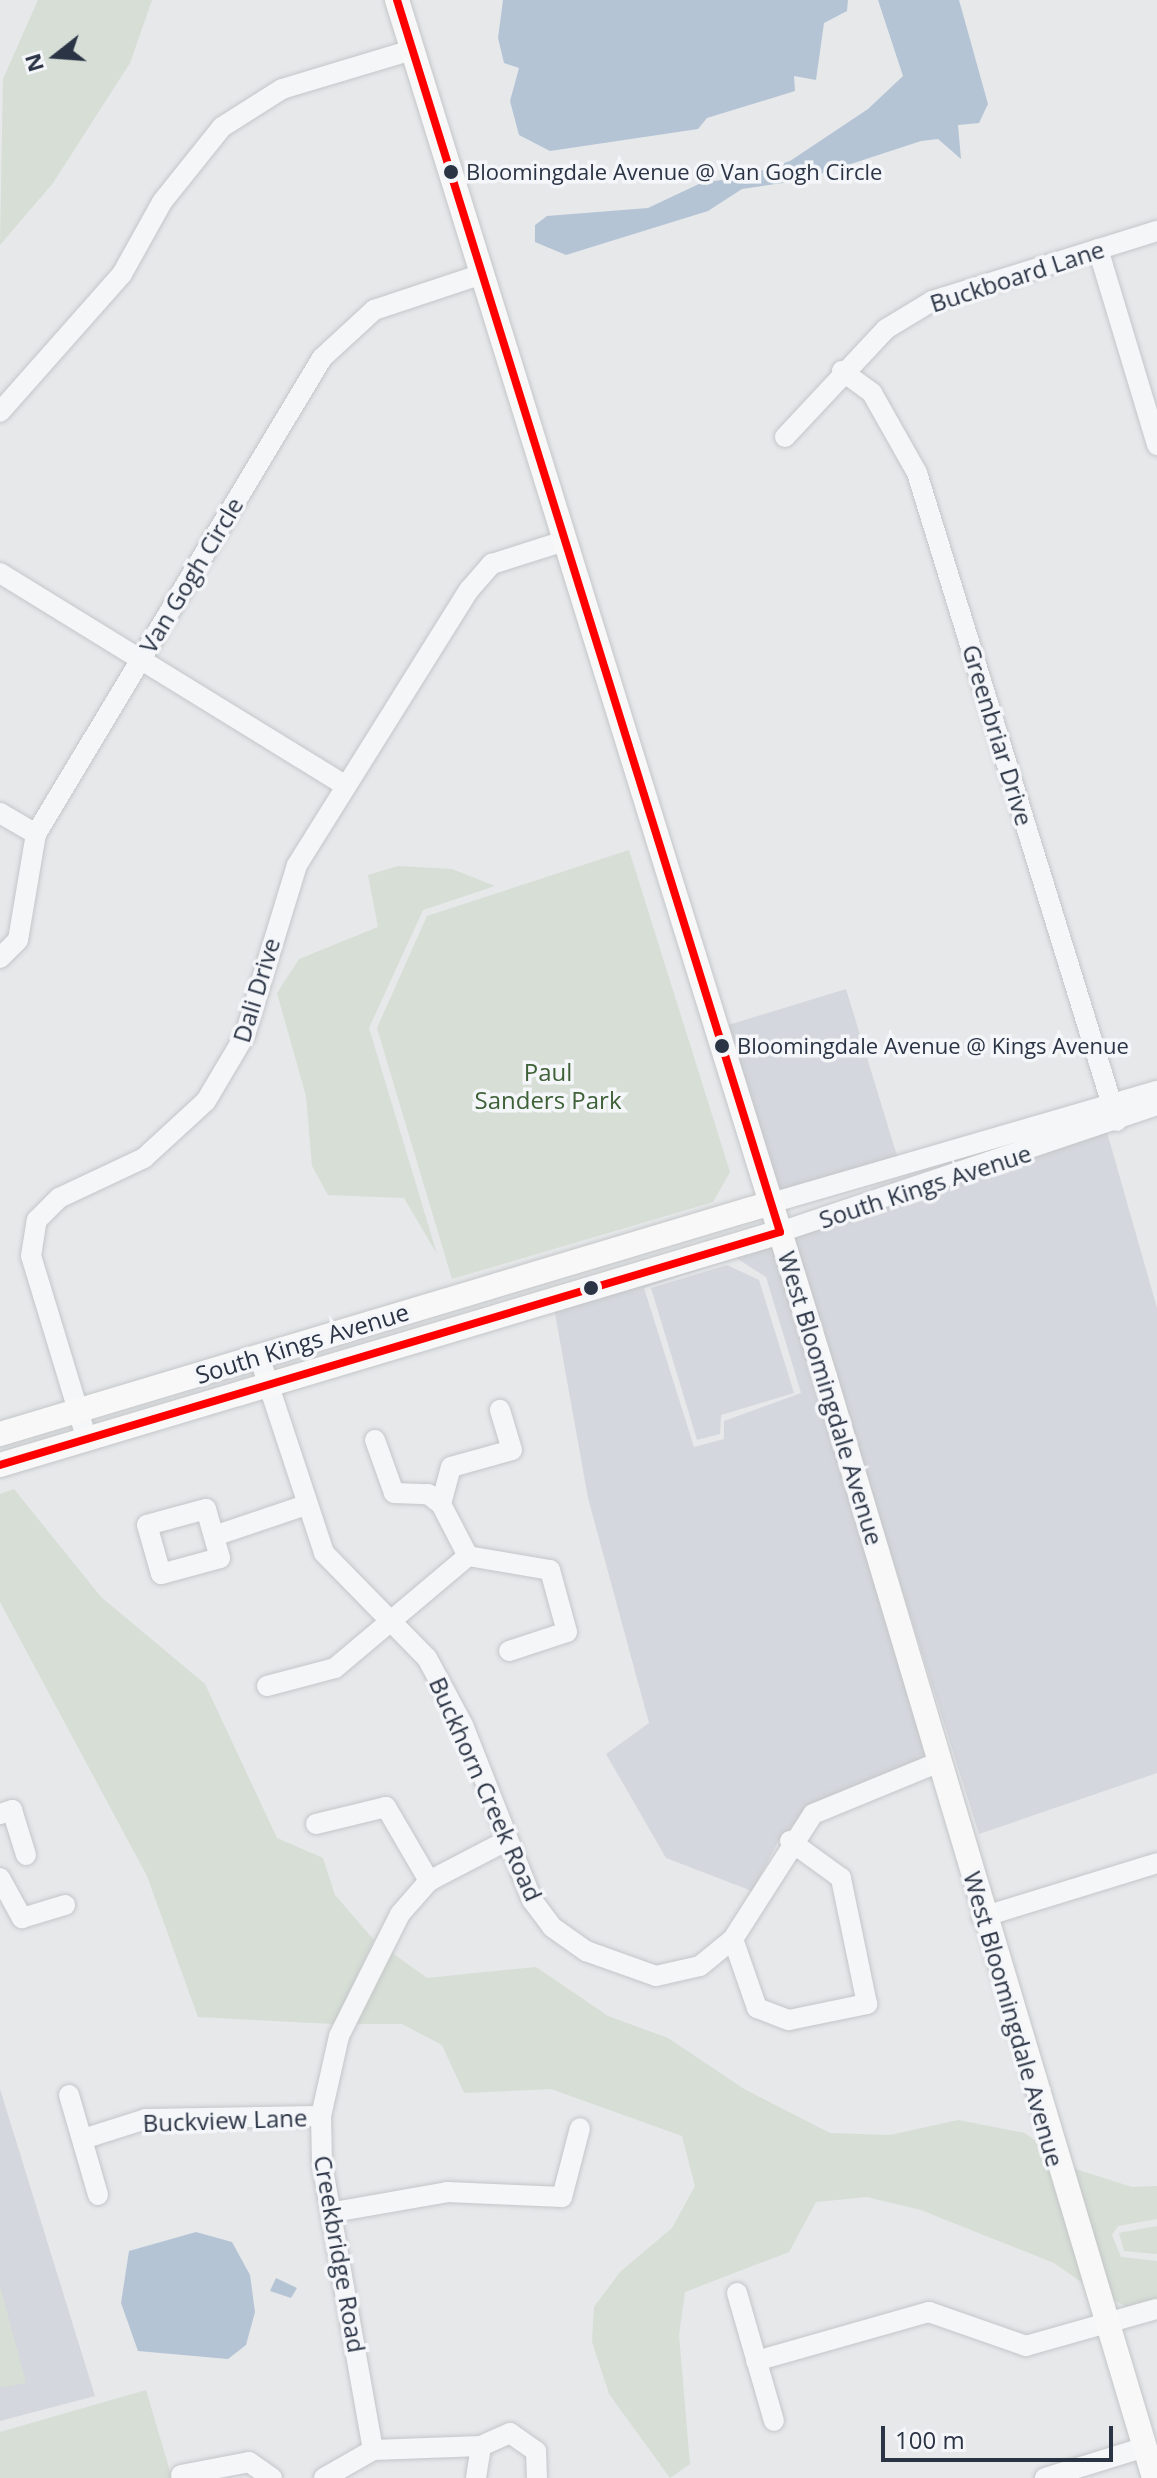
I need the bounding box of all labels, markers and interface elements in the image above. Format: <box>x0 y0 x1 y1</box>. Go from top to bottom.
north arrow <box>16 16 96 96</box>
text: N <box>16 50 50 76</box>
place label: Bloomingdale Avenue @ Van Gogh Circle <box>466 159 882 185</box>
marker: Bloomingdale Avenue @ Van Gogh Circle <box>443 164 459 180</box>
street label: Buckboard Lane <box>926 234 1108 318</box>
street label: Van Gogh Circle <box>133 492 249 658</box>
street label: Greenbriar Drive <box>957 641 1039 829</box>
street label: Dali Drive <box>226 934 286 1046</box>
place label: Bloomingdale Avenue @ Kings Avenue <box>737 1033 1129 1059</box>
marker: Bloomingdale Avenue @ Kings Avenue <box>714 1038 730 1054</box>
park label: Paul Sanders Park <box>474 1058 622 1114</box>
street label: South Kings Avenue <box>815 1138 1035 1234</box>
street label: West Bloomingdale Avenue <box>773 1248 889 1548</box>
unlabelled marker <box>583 1280 599 1296</box>
street label: South Kings Avenue <box>192 1297 412 1389</box>
street label: Buckhorn Creek Road <box>424 1672 548 1906</box>
street label: West Bloomingdale Avenue <box>958 1868 1070 2170</box>
street label: Buckview Lane <box>142 2103 308 2137</box>
street label: Creekbridge Road <box>308 2153 372 2355</box>
scale bar <box>885 2410 1117 2460</box>
text: 100 m <box>895 2423 965 2456</box>

